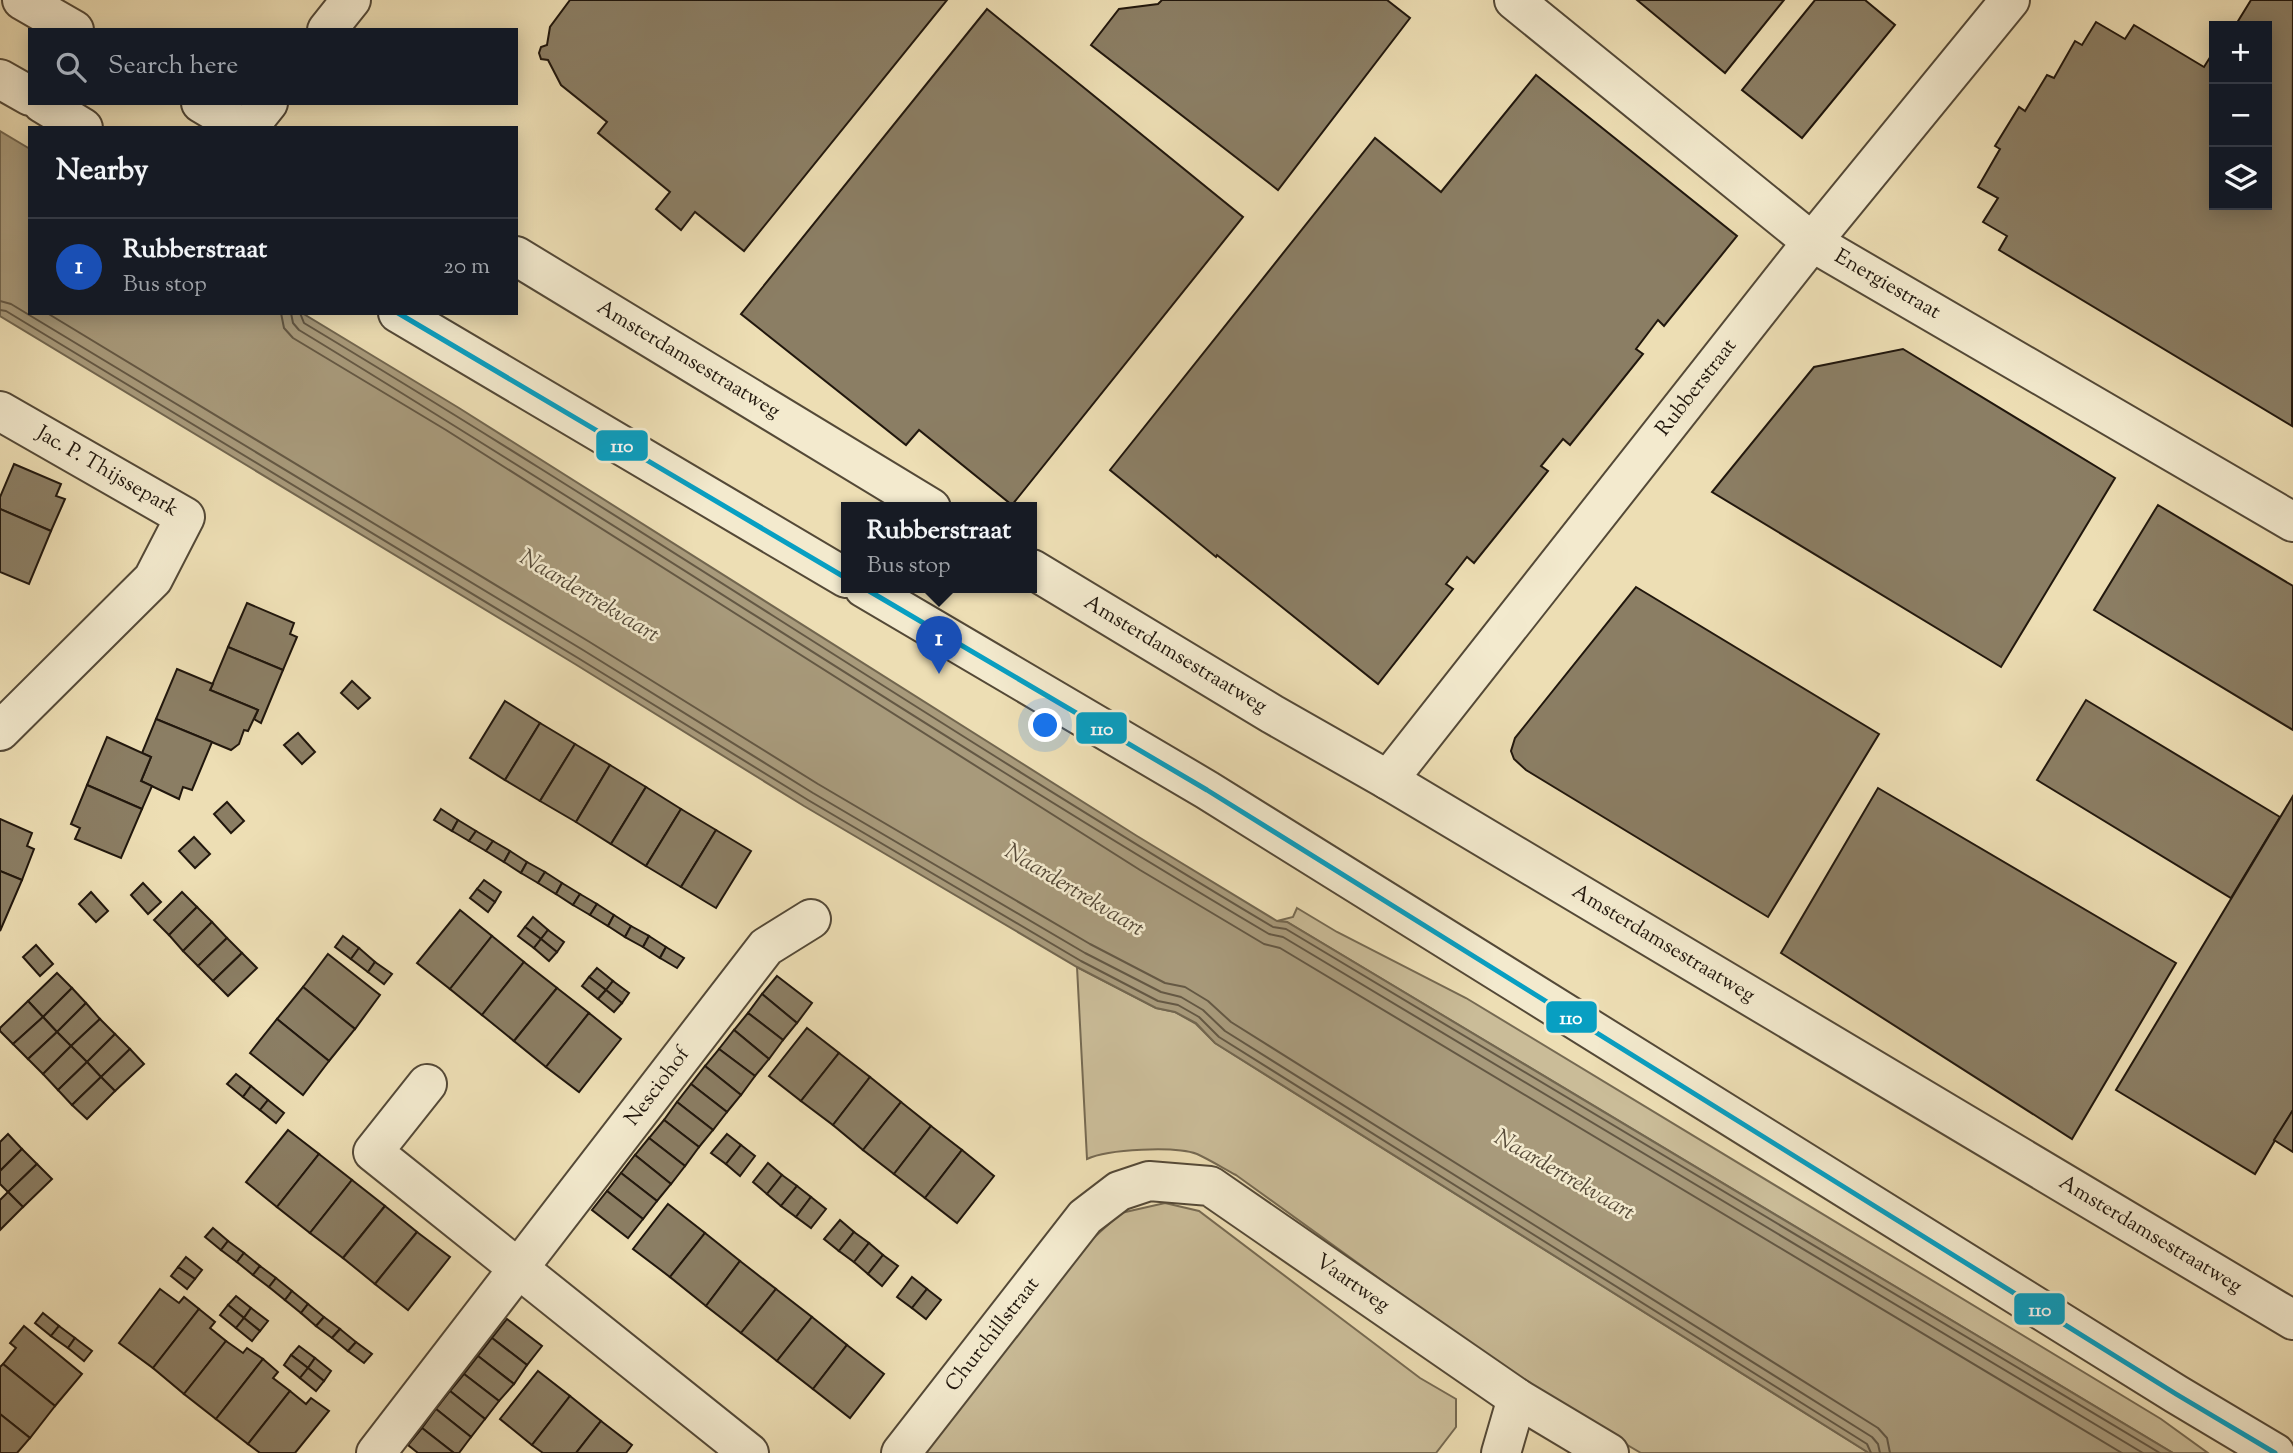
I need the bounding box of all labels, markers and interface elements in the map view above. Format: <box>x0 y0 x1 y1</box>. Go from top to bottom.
map controls <box>2209 21 2272 210</box>
button: + <box>2209 21 2272 84</box>
search box <box>28 28 518 105</box>
icon: search <box>52 48 90 86</box>
text: Search here <box>108 48 238 85</box>
button: − <box>2209 84 2272 147</box>
button: layers <box>2209 147 2272 210</box>
text: Nearby <box>56 150 148 193</box>
text: Rubberstraat <box>123 232 267 269</box>
street label: Energiestraat <box>1828 242 1946 328</box>
text: 1 <box>75 251 83 284</box>
text: 20 m <box>443 251 490 284</box>
text: Bus stop <box>123 269 207 302</box>
street label: Amsterdamsestraatweg <box>591 293 785 427</box>
street label: Rubberstraat <box>1649 333 1745 443</box>
street label: Jac. P. Thijssepark <box>30 419 184 525</box>
line badge: 110 <box>595 429 649 462</box>
text: 110 <box>611 434 633 461</box>
popup <box>841 502 1037 593</box>
text: Rubberstraat <box>867 513 1011 550</box>
water label: Naardertrekvaart <box>513 542 665 652</box>
text: Bus stop <box>867 550 951 583</box>
street label: Amsterdamsestraatweg <box>1078 588 1272 722</box>
pin: 1 <box>916 616 962 674</box>
your location <box>1028 708 1062 742</box>
line badge: 110 <box>1075 711 1128 745</box>
text: 110 <box>1091 717 1113 744</box>
water label: Naardertrekvaart <box>998 836 1150 946</box>
street label: Amsterdamsestraatweg <box>1566 877 1760 1011</box>
line badge: 110 <box>1545 1000 1598 1034</box>
text: 110 <box>1560 1006 1582 1033</box>
street label: Nesciohof <box>618 1040 699 1133</box>
water label: Naardertrekvaart <box>1487 1122 1641 1230</box>
street label: Amsterdamsestraatweg <box>2053 1168 2247 1302</box>
street label: Vaartweg <box>1309 1247 1395 1321</box>
street label: Churchillstraat <box>939 1271 1047 1399</box>
line badge: 110 <box>2013 1292 2066 1326</box>
text: 110 <box>2029 1298 2051 1325</box>

